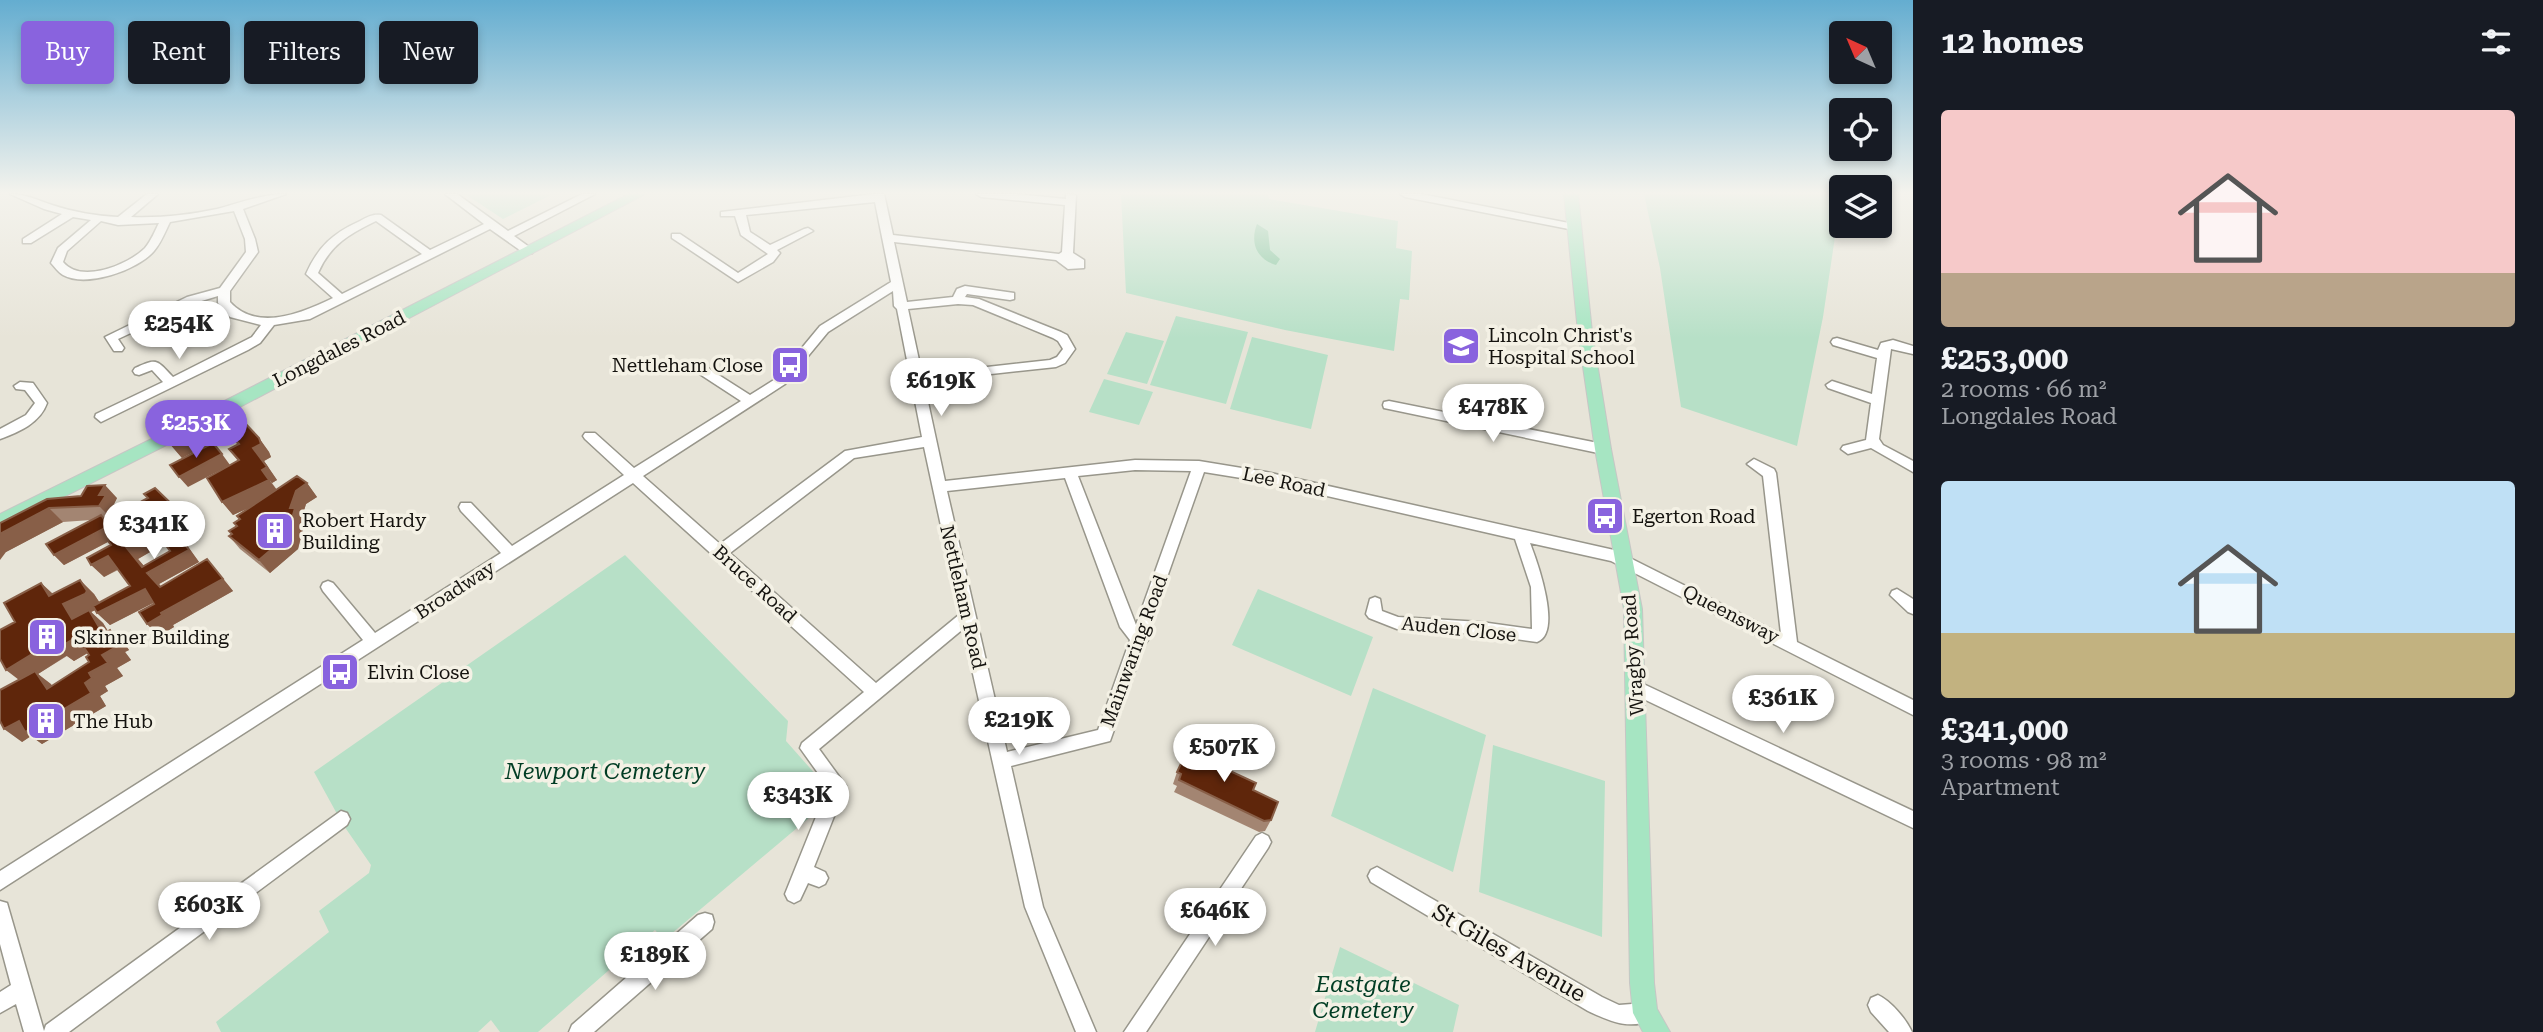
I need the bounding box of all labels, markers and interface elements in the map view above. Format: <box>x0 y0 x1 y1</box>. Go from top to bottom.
chip: Buy <box>21 21 114 84</box>
chip: Rent <box>128 21 230 84</box>
chip: Filters <box>244 21 365 84</box>
chip: New <box>379 21 478 84</box>
north arrow <box>1829 21 1892 84</box>
map controls <box>1829 21 1892 238</box>
icon: filters <box>2477 23 2515 61</box>
text: 12 homes <box>1941 25 2084 60</box>
button: locate <box>1829 98 1892 161</box>
icon: home <box>2165 155 2291 281</box>
button: layers <box>1829 175 1892 238</box>
pin: £254K <box>130 302 228 361</box>
street label: Longdales Road <box>269 306 409 392</box>
text: £254K <box>144 310 214 337</box>
place label: Lincoln Christ's Hospital School <box>1488 324 1635 369</box>
school or university icon: Lincoln Christ's Hospital School <box>1440 325 1482 367</box>
text: £253,000 <box>1941 341 2068 376</box>
bus stop icon: Nettleham Close <box>769 344 811 386</box>
place label: Nettleham Close <box>612 354 763 377</box>
pin: £619K <box>892 358 990 418</box>
text: £619K <box>906 367 976 394</box>
text: 2 rooms · 66 m² <box>1941 376 2107 403</box>
pin: £478K <box>1444 384 1542 444</box>
text: £478K <box>1458 393 1528 420</box>
pin: £253K <box>147 400 245 460</box>
text: Longdales Road <box>1941 403 2117 430</box>
text: £253K <box>161 409 231 436</box>
street label: Lee Road <box>1240 462 1328 502</box>
bus stop icon: Egerton Road <box>1584 495 1626 537</box>
pin: £341K <box>105 502 203 561</box>
place label: Egerton Road <box>1632 505 1755 528</box>
place label: Robert Hardy Building <box>302 509 427 554</box>
text: £341K <box>119 510 189 537</box>
building icon: Robert Hardy Building <box>254 510 296 552</box>
street label: Nettleham Road <box>935 523 991 671</box>
icon: home <box>2165 526 2291 652</box>
street label: Bruce Road <box>708 540 802 628</box>
street label: Broadway <box>411 555 500 624</box>
street label: Mainwaring Road <box>1096 572 1172 730</box>
street label: Queensway <box>1679 580 1784 649</box>
street label: Wragby Road <box>1617 593 1649 717</box>
street label: Auden Close <box>1401 612 1517 646</box>
building icon: Skinner Building <box>26 616 68 658</box>
place label: Skinner Building <box>74 626 229 649</box>
bus stop icon: Elvin Close <box>319 651 361 693</box>
place label: Elvin Close <box>367 661 470 684</box>
pin: £361K <box>1734 676 1832 735</box>
text: £361K <box>1748 684 1818 711</box>
pin: £219K <box>970 698 1068 757</box>
building icon: The Hub <box>25 700 67 742</box>
text: £219K <box>984 706 1054 733</box>
place label: The Hub <box>73 710 153 733</box>
text: £341,000 <box>1941 712 2068 747</box>
pin: £507K <box>1175 724 1273 784</box>
text: £507K <box>1189 733 1259 760</box>
text: 3 rooms · 98 m² <box>1941 747 2107 774</box>
park label: Newport Cemetery <box>504 758 707 785</box>
pin: £343K <box>749 772 847 832</box>
text: Apartment <box>1941 774 2060 801</box>
text: £343K <box>763 781 833 808</box>
pin: £603K <box>160 883 258 942</box>
pin: £646K <box>1166 888 1264 948</box>
text: £603K <box>174 891 244 918</box>
text: £646K <box>1180 897 1250 924</box>
street label: St Giles Avenue <box>1427 898 1591 1008</box>
pin: £189K <box>606 932 704 992</box>
text: £189K <box>620 941 690 968</box>
park label: Eastgate Cemetery <box>1312 971 1415 1024</box>

